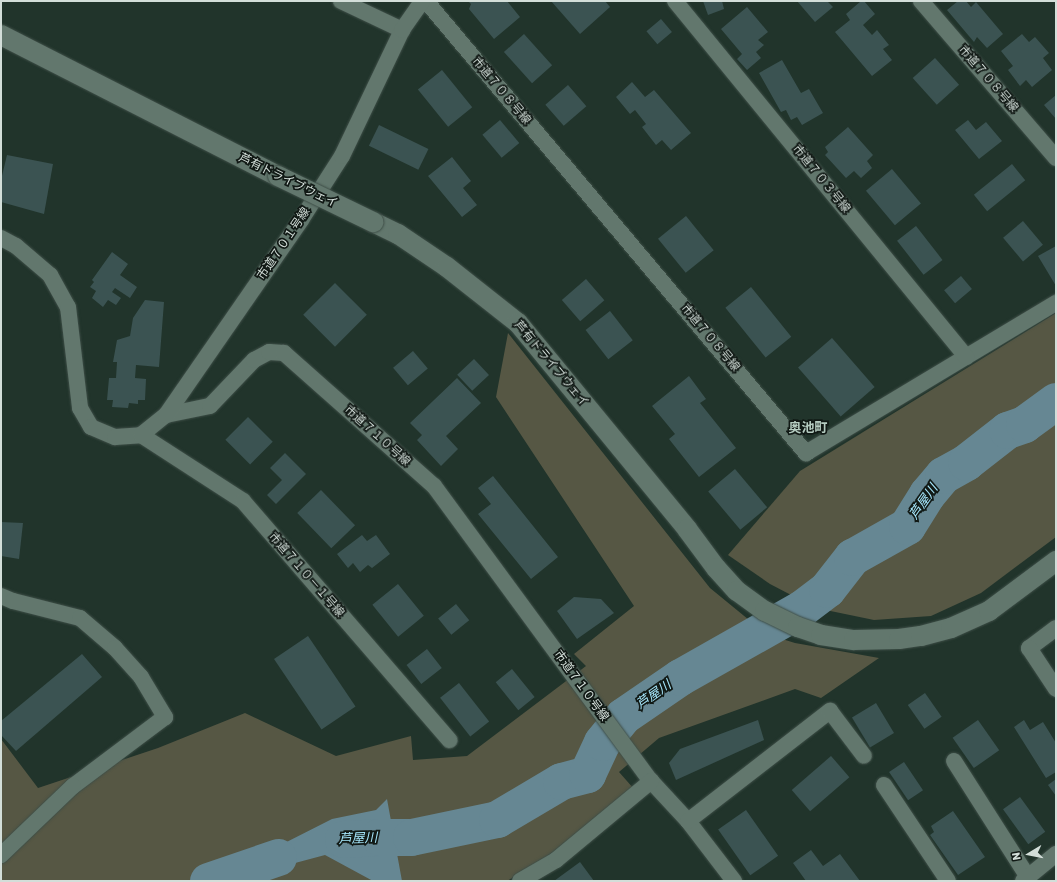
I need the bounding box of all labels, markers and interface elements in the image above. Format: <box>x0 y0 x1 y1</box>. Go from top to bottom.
street label: 市道７０８号線 <box>955 43 1021 115</box>
street label: 市道７０８号線 <box>468 54 534 128</box>
street label: 市道７０３号線 <box>789 142 853 216</box>
street label: 芦有ドライブウェイ <box>236 151 340 211</box>
street label: 市道７０１号線 <box>255 205 313 283</box>
street label: 市道７０８号線 <box>677 301 743 375</box>
street label: 芦有ドライブウェイ <box>511 318 591 410</box>
street label: 市道７１０号線 <box>341 403 413 469</box>
district label: 奥池町 <box>789 420 827 436</box>
water label: 芦屋川 <box>906 482 942 522</box>
street label: 市道７１０－１号線 <box>265 530 347 620</box>
street label: 市道７１０号線 <box>550 648 612 724</box>
water label: 芦屋川 <box>634 677 674 713</box>
water label: 芦屋川 <box>338 831 378 847</box>
north arrow <box>1009 834 1049 874</box>
text: N <box>1010 851 1024 861</box>

